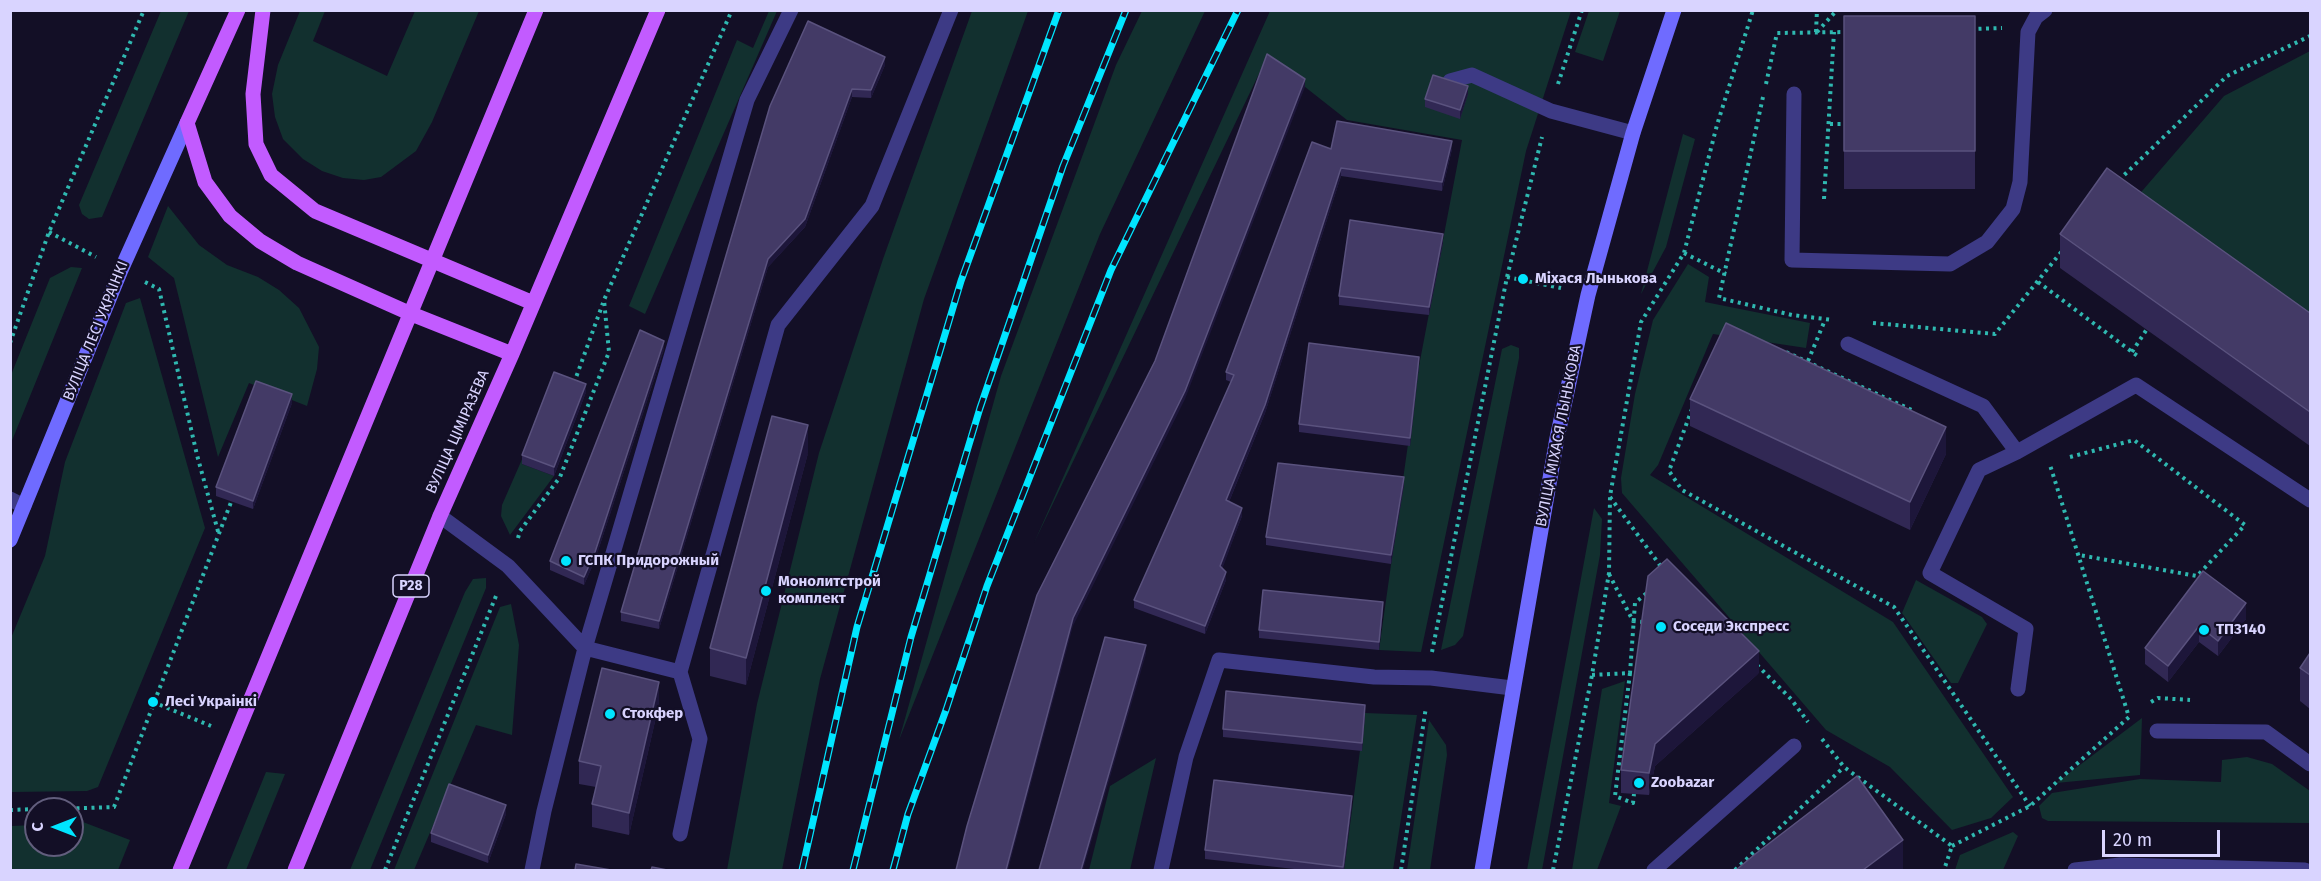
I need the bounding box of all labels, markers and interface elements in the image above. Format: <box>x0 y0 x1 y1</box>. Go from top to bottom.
street label: ВУЛІЦА ЛЕСІ УКРАІНКІ <box>60 258 132 404</box>
place label: Міхася Лынькова <box>1535 270 1657 288</box>
marker: Міхася Лынькова <box>1516 272 1530 286</box>
street label: ВУЛІЦА МІХАСЯ ЛЫНЬКОВА <box>1533 344 1585 528</box>
street label: ВУЛІЦА ЦІМІРАЗЕВА <box>423 367 493 497</box>
place label: ГСПК Придорожный <box>578 552 719 570</box>
marker: ГСПК Придорожный <box>559 554 573 568</box>
place label: Монолитстрой комплект <box>778 573 881 608</box>
road number: Р28 <box>393 575 429 597</box>
marker: Монолитстрой комплект <box>759 584 773 598</box>
place label: Соседи Экспресс <box>1673 618 1789 636</box>
marker: Соседи Экспресс <box>1654 620 1668 634</box>
place label: ТП3140 <box>2216 621 2266 639</box>
marker: ТП3140 <box>2197 623 2211 637</box>
place label: Лесі Украінкі <box>165 693 257 711</box>
marker: Лесі Украінкі <box>146 695 160 709</box>
place label: Стокфер <box>622 705 683 723</box>
marker: Стокфер <box>603 707 617 721</box>
place label: Zoobazar <box>1651 774 1714 792</box>
marker: Zoobazar <box>1632 776 1646 790</box>
north arrow <box>24 797 84 857</box>
scale bar <box>2105 818 2224 856</box>
text: С <box>28 822 47 832</box>
text: 20 m <box>2113 829 2152 851</box>

